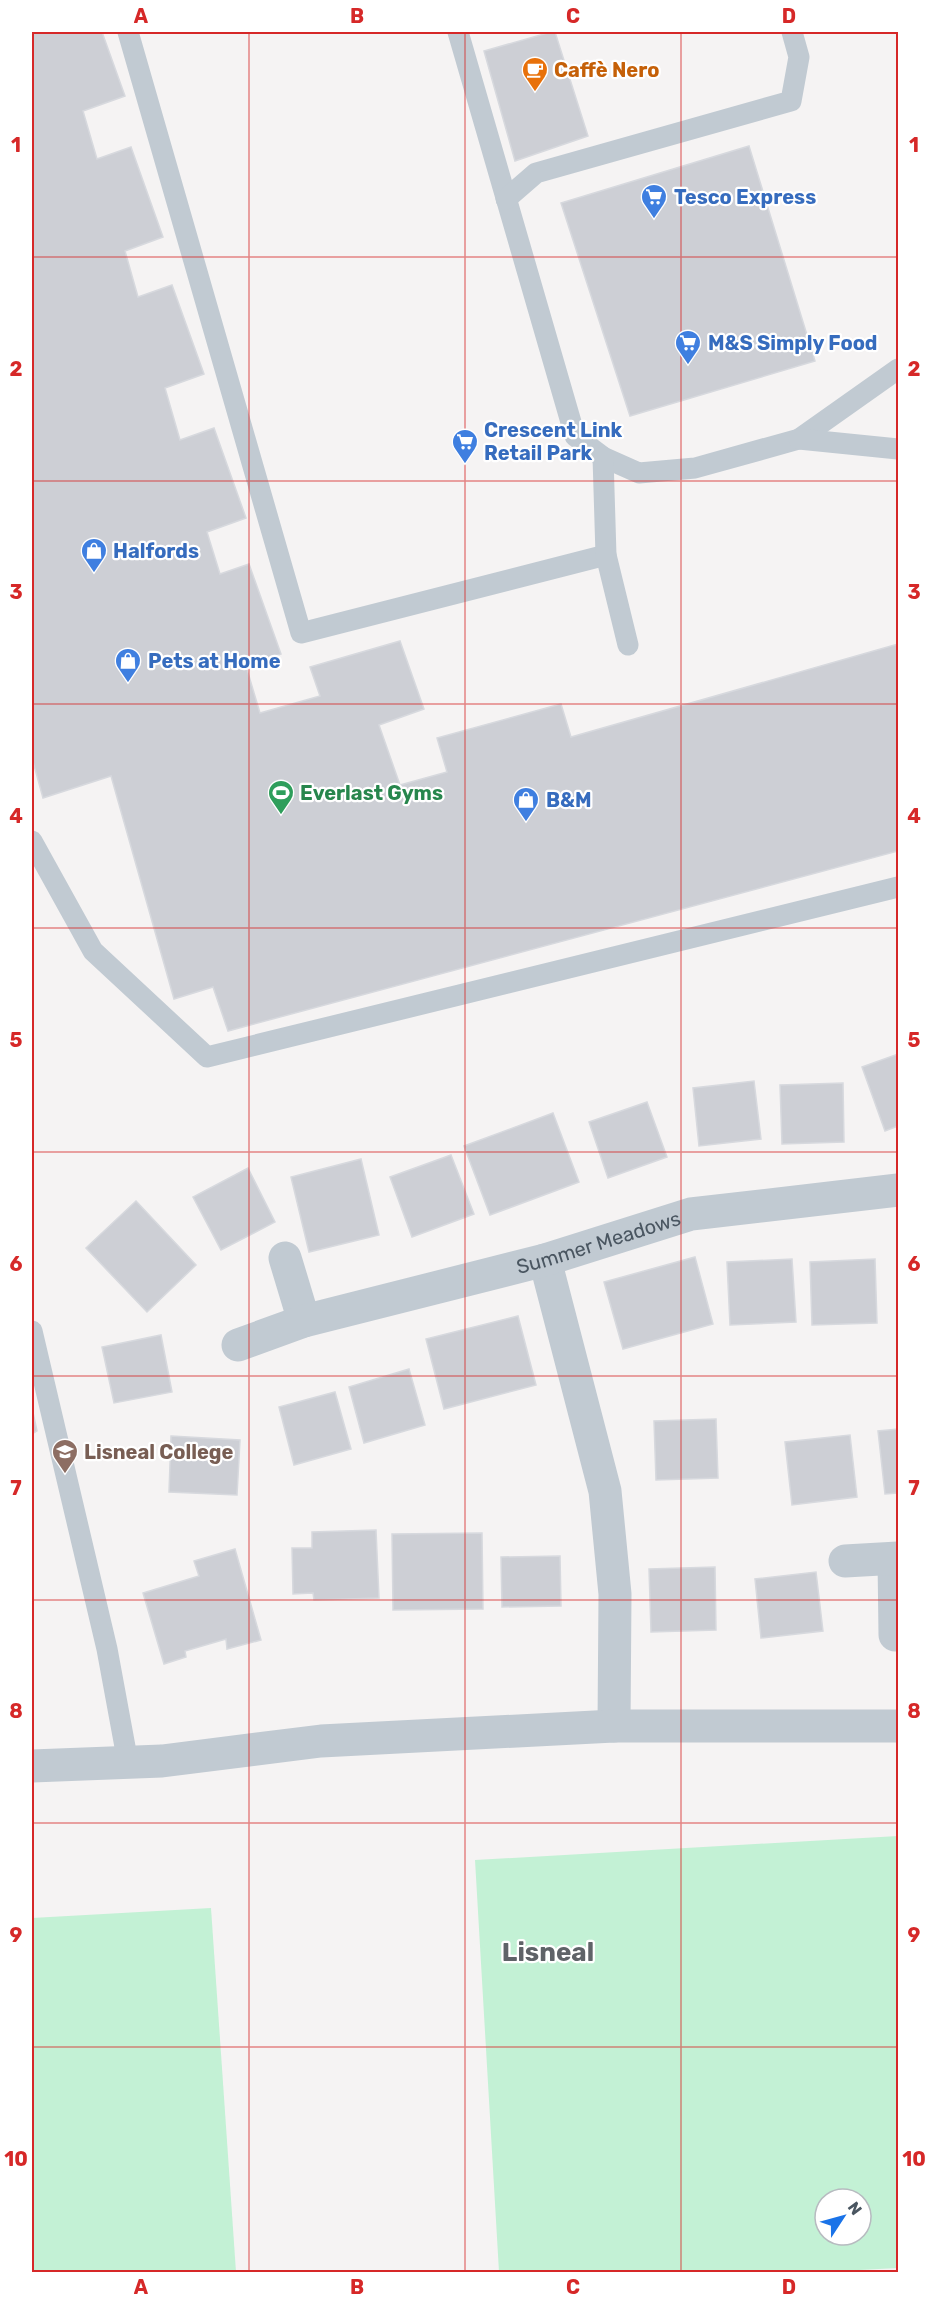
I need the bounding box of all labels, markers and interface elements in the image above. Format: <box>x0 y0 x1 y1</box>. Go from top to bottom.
text: A <box>134 4 149 28</box>
text: B <box>350 4 364 28</box>
text: C <box>566 4 580 28</box>
text: D <box>782 4 796 28</box>
cafe icon: Caffè Nero <box>520 55 550 93</box>
place label: Caffè Nero <box>554 58 659 82</box>
text: 1 <box>11 133 21 157</box>
text: 1 <box>909 133 919 157</box>
supermarket icon: Tesco Express <box>639 182 669 220</box>
place label: Tesco Express <box>674 185 816 209</box>
supermarket icon: M&S Simply Food <box>673 328 703 366</box>
place label: M&S Simply Food <box>708 331 878 355</box>
text: 2 <box>10 357 23 381</box>
text: 2 <box>908 357 921 381</box>
place label: Crescent Link Retail Park <box>484 418 623 465</box>
supermarket icon: Crescent Link Retail Park <box>450 427 480 465</box>
shop icon: Halfords <box>79 536 109 574</box>
place label: Halfords <box>113 539 199 563</box>
text: 3 <box>9 580 23 604</box>
text: 3 <box>907 580 921 604</box>
shop icon: Pets at Home <box>113 646 143 684</box>
place label: Pets at Home <box>148 649 281 673</box>
sports icon: Everlast Gyms <box>266 778 296 816</box>
place label: Everlast Gyms <box>300 781 443 805</box>
shop icon: B&M <box>511 785 541 823</box>
place label: B&M <box>546 788 591 812</box>
text: 4 <box>9 804 23 828</box>
text: 4 <box>907 804 921 828</box>
text: 5 <box>10 1028 23 1052</box>
text: 5 <box>908 1028 921 1052</box>
street label: Summer Meadows <box>514 1206 684 1279</box>
text: 6 <box>9 1252 23 1276</box>
text: 6 <box>907 1252 921 1276</box>
school or university icon: Lisneal College <box>50 1437 80 1475</box>
place label: Lisneal College <box>84 1440 233 1464</box>
text: 7 <box>10 1476 22 1500</box>
text: 7 <box>908 1476 920 1500</box>
text: 8 <box>9 1699 23 1723</box>
text: 8 <box>907 1699 921 1723</box>
text: 9 <box>10 1923 23 1947</box>
text: 9 <box>908 1923 921 1947</box>
district label: Lisneal <box>502 1937 594 1968</box>
text: 10 <box>4 2147 28 2171</box>
text: 10 <box>902 2147 926 2171</box>
north arrow <box>813 2187 873 2247</box>
text: N <box>844 2198 866 2219</box>
text: A <box>134 2275 149 2299</box>
text: B <box>350 2275 364 2299</box>
text: C <box>566 2275 580 2299</box>
text: D <box>782 2275 796 2299</box>

